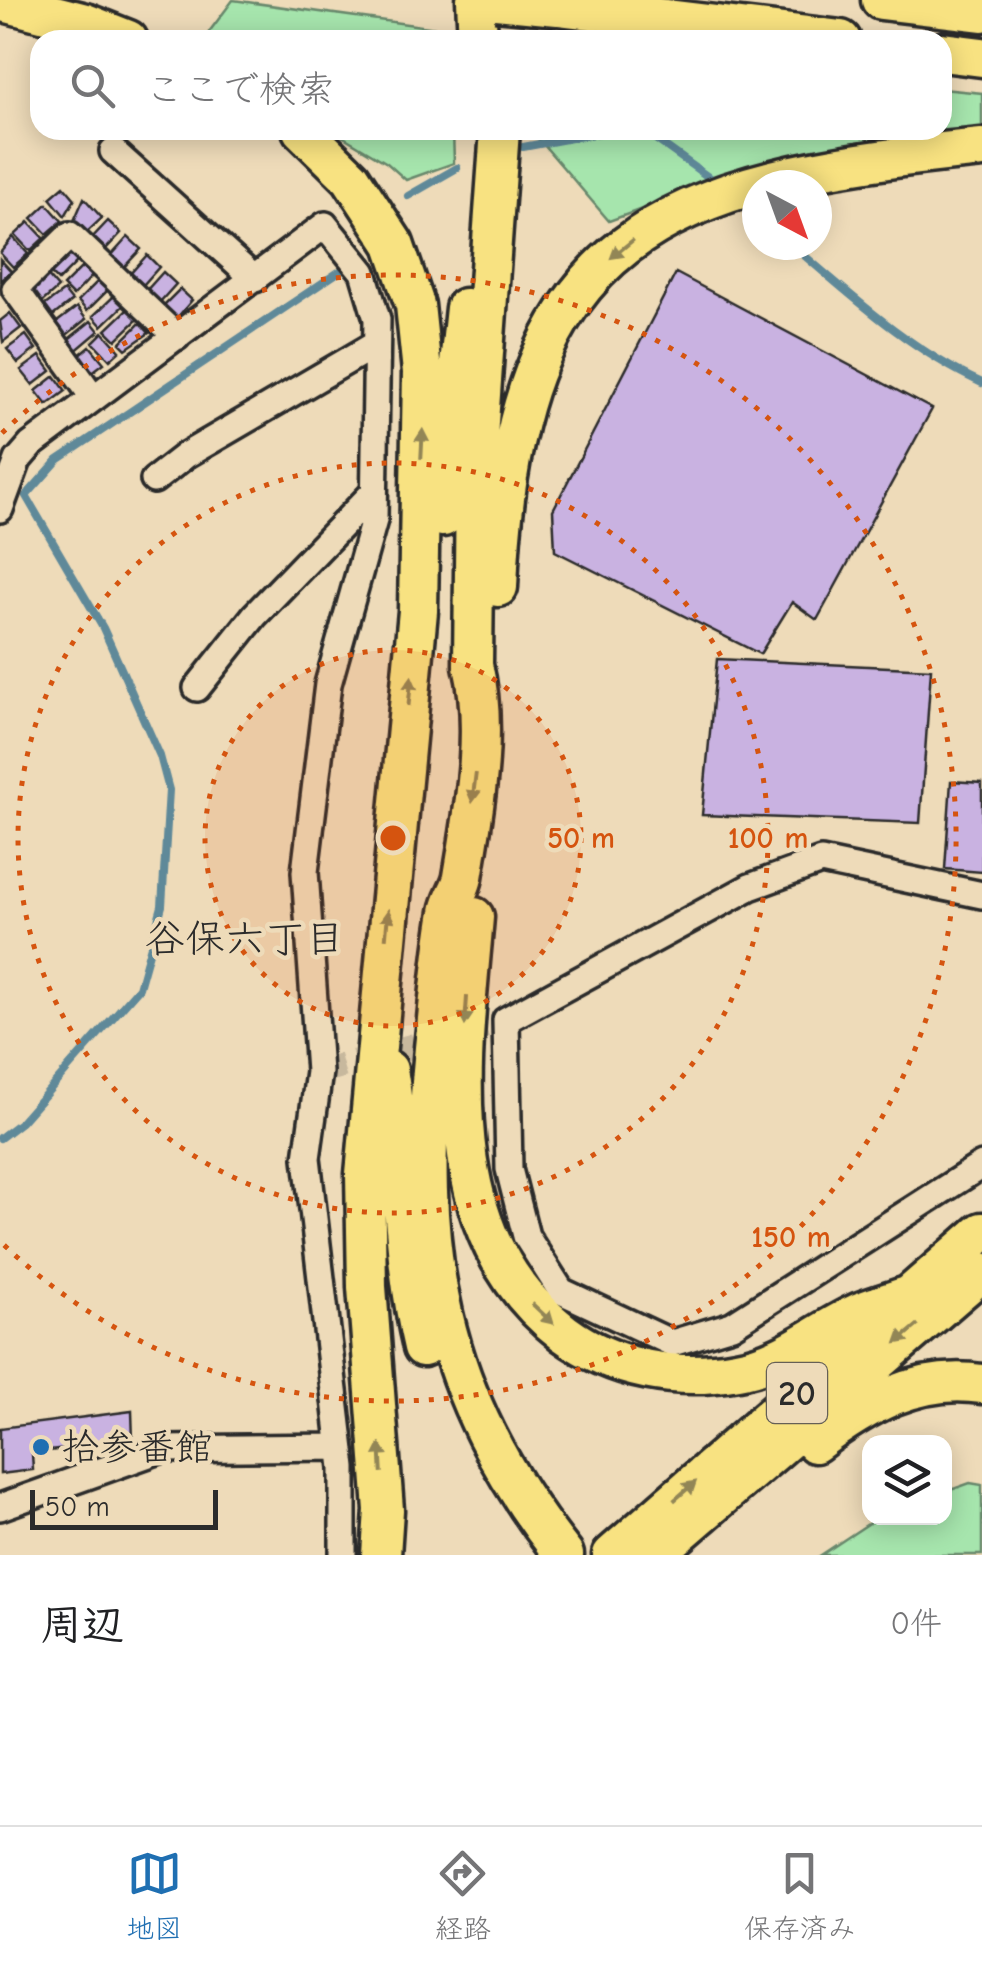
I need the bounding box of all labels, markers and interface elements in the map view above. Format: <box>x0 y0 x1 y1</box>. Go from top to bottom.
search box <box>30 30 952 140</box>
icon: search <box>65 58 120 113</box>
text: ここで検索 <box>145 68 335 112</box>
north arrow <box>742 170 832 260</box>
one-way arrow <box>609 238 634 259</box>
one-way arrow <box>414 428 430 460</box>
one-way arrow <box>402 674 418 706</box>
one-way arrow <box>466 773 482 805</box>
centre of rings <box>375 820 411 856</box>
text: 50 m <box>547 821 615 856</box>
text: 100 m <box>728 821 808 856</box>
one-way arrow <box>380 908 396 940</box>
district label: 谷保六丁目 <box>145 916 345 962</box>
one-way arrow <box>458 996 474 1028</box>
text: 150 m <box>751 1220 831 1255</box>
one-way arrow <box>531 1302 555 1325</box>
one-way arrow <box>895 1323 920 1345</box>
road number: 20 <box>767 1363 827 1423</box>
place label: 拾参番館 <box>61 1426 213 1470</box>
map controls <box>862 1435 952 1525</box>
button: layers <box>862 1435 952 1525</box>
marker: 拾参番館 <box>30 1436 52 1458</box>
one-way arrow <box>373 1441 389 1473</box>
one-way arrow <box>672 1480 697 1502</box>
scale bar <box>30 1485 218 1530</box>
text: 50 m <box>45 1491 110 1523</box>
text: 周辺 <box>40 1601 124 1650</box>
text: 0件 <box>891 1605 942 1642</box>
tab: 地図 <box>126 1846 182 1946</box>
tab: 経路 <box>435 1846 491 1946</box>
tab: 保存済み <box>744 1846 856 1946</box>

